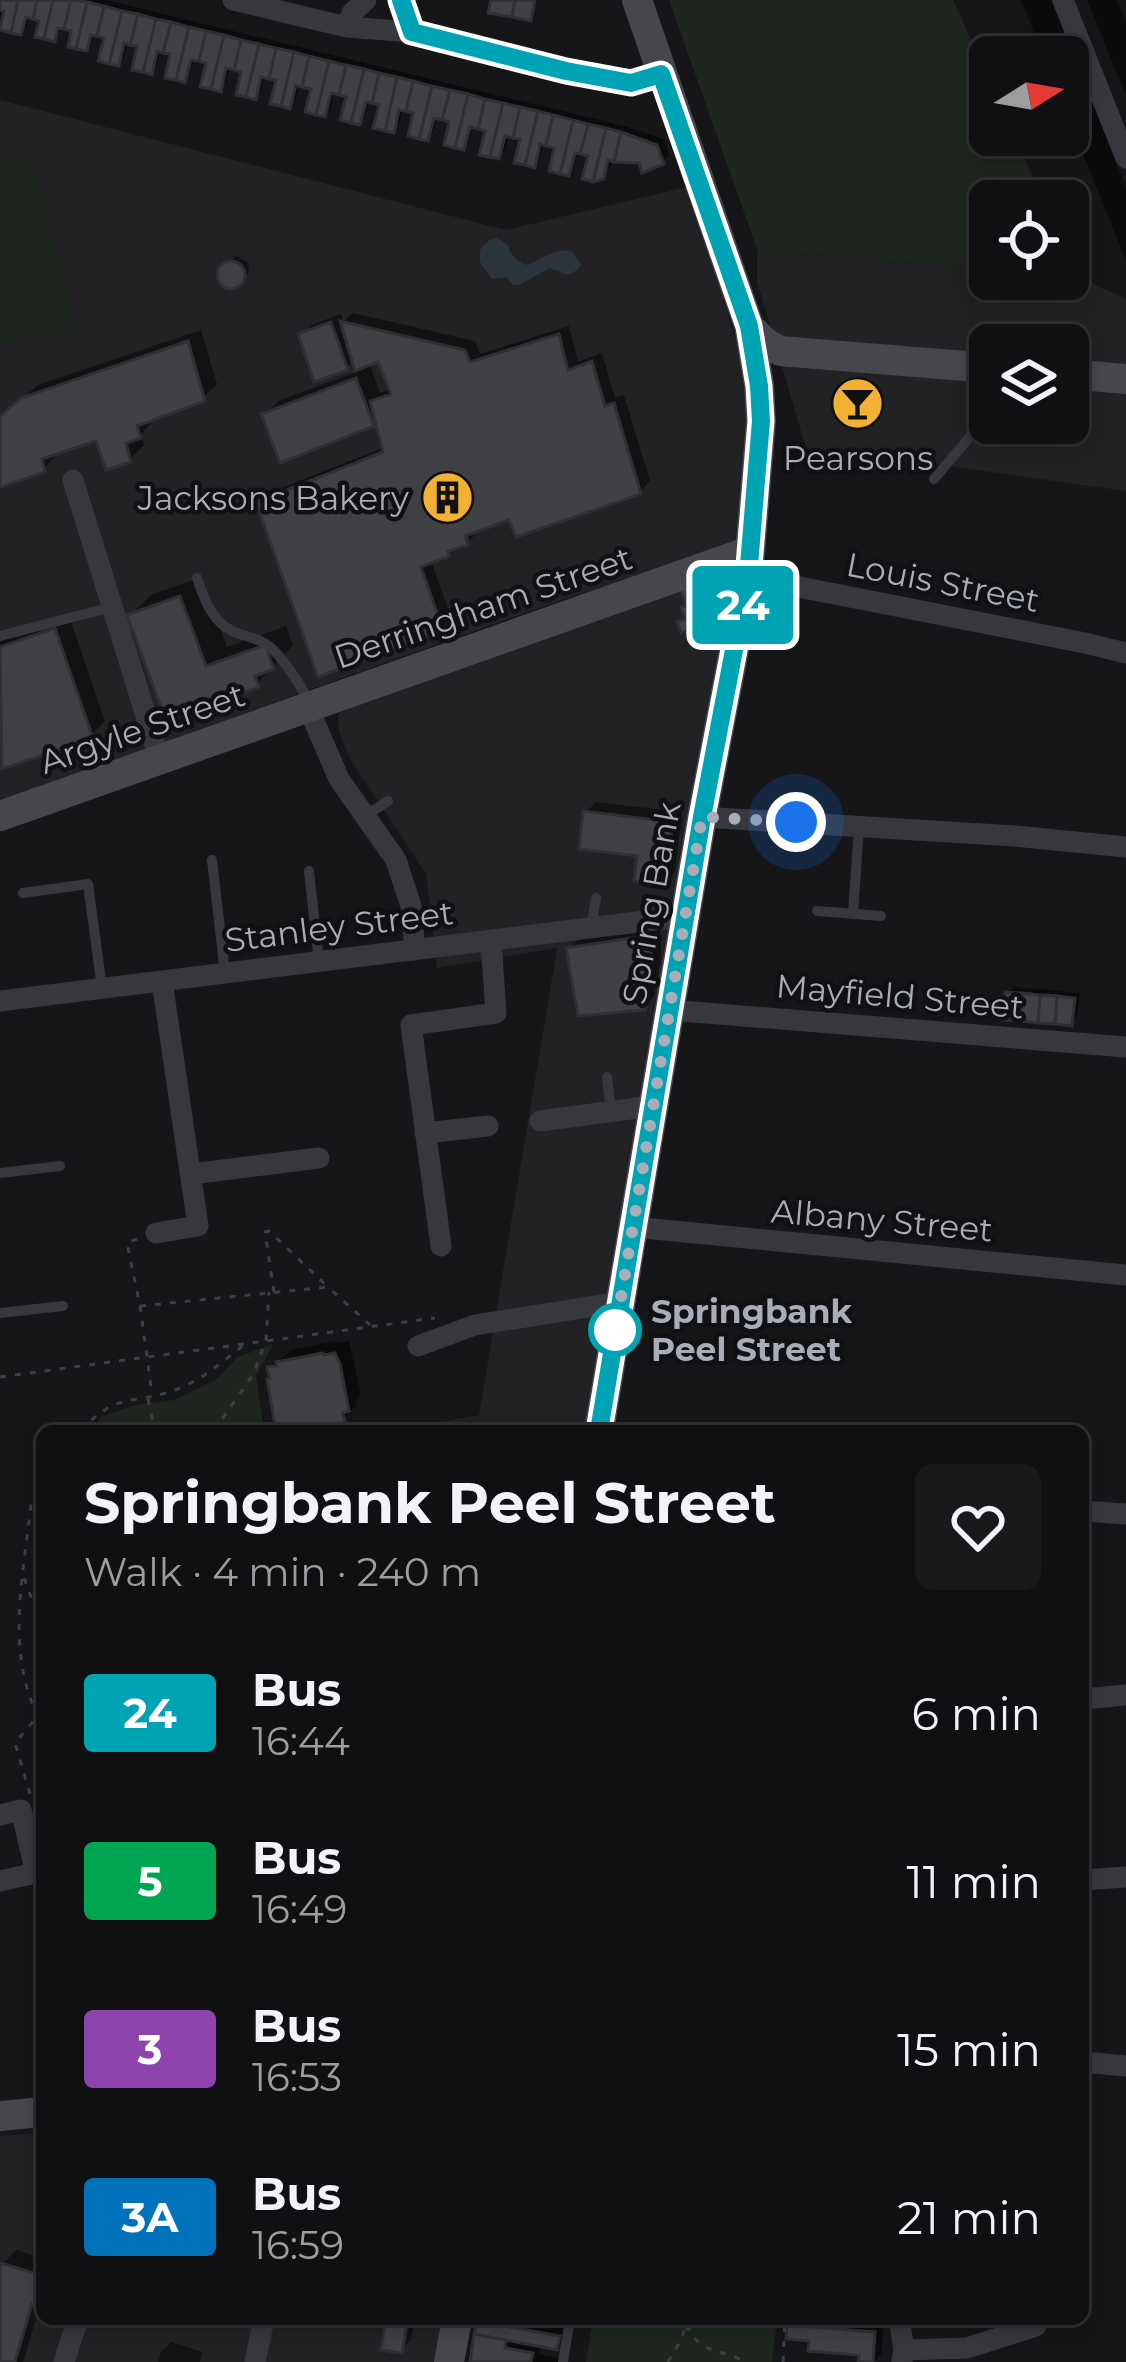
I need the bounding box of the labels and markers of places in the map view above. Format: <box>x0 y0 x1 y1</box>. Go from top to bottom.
bar icon: Pearsons <box>830 376 886 432</box>
place label: Pearsons <box>783 438 933 478</box>
building icon: Jacksons Bakery <box>420 470 476 526</box>
place label: Jacksons Bakery <box>136 478 409 518</box>
place label: Springbank Peel Street <box>651 1291 853 1369</box>
marker: Springbank Peel Street <box>590 1305 640 1355</box>

